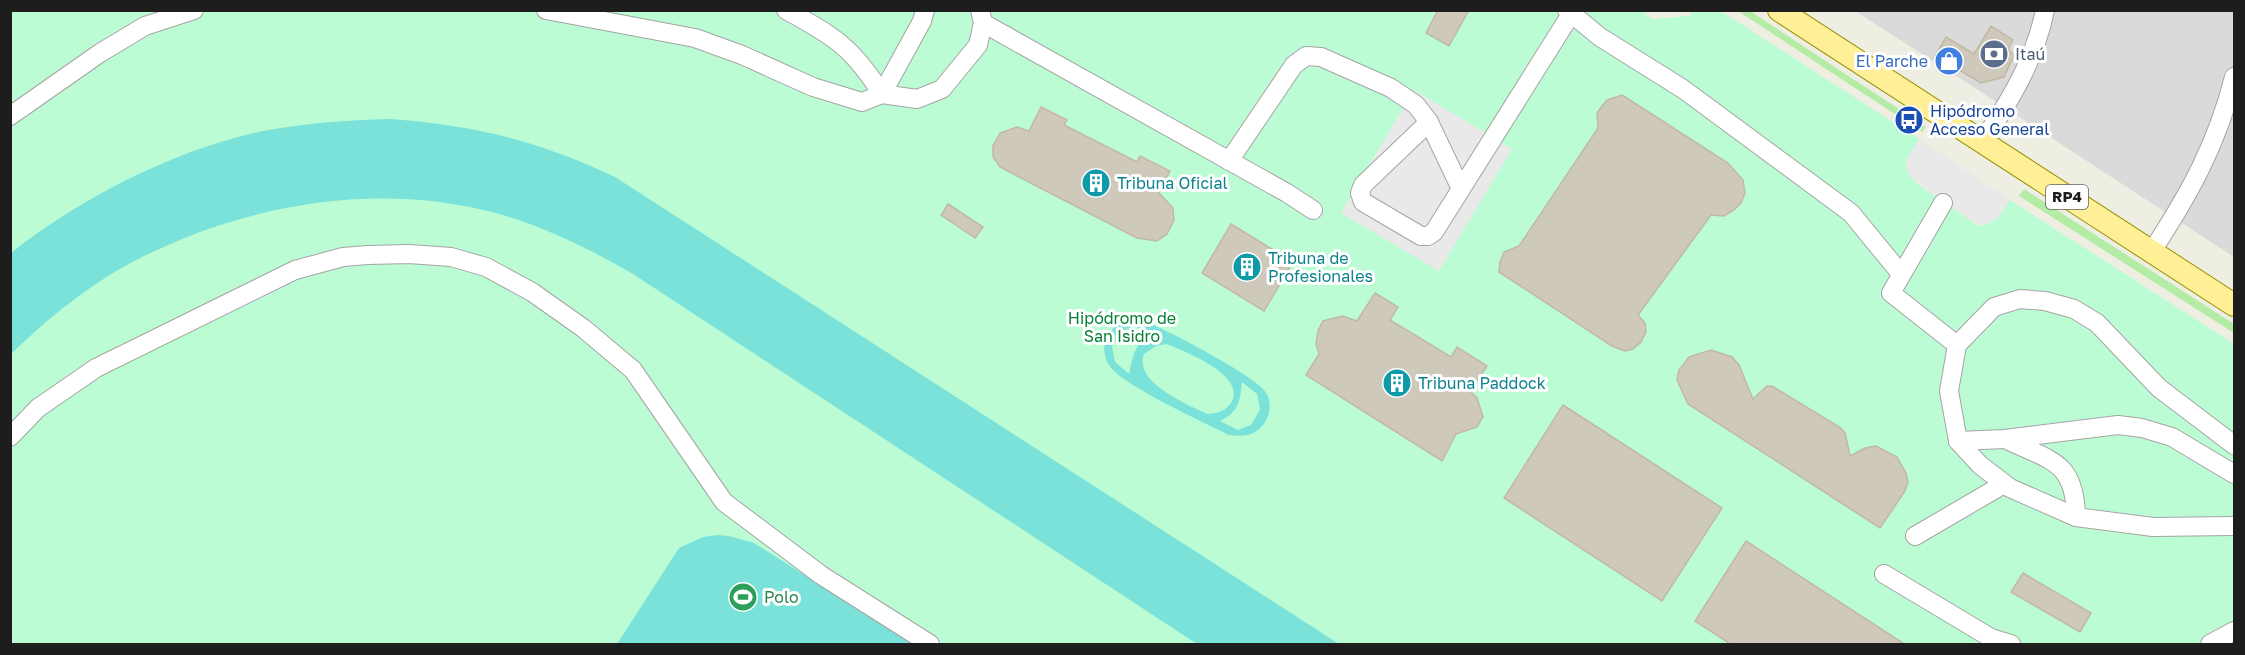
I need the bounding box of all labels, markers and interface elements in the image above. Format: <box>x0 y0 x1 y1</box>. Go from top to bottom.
bank icon: Itaú <box>1978 38 2010 70</box>
place label: Itaú <box>2015 44 2045 64</box>
shop icon: El Parche <box>1933 45 1965 77</box>
place label: El Parche <box>1856 51 1928 71</box>
place label: Hipódromo Acceso General <box>1930 101 2049 139</box>
bus stop icon: Hipódromo Acceso General <box>1893 104 1925 136</box>
building icon: Tribuna Oficial <box>1080 167 1112 199</box>
place label: Tribuna Oficial <box>1117 173 1228 193</box>
road number: RP4 <box>2046 185 2088 209</box>
place label: Tribuna de Profesionales <box>1268 248 1373 286</box>
building icon: Tribuna de Profesionales <box>1231 251 1263 283</box>
park label: Hipódromo de San Isidro <box>1068 308 1176 346</box>
building icon: Tribuna Paddock <box>1381 367 1413 399</box>
place label: Tribuna Paddock <box>1418 373 1546 393</box>
sports icon: Polo <box>727 581 759 613</box>
place label: Polo <box>764 587 798 607</box>

